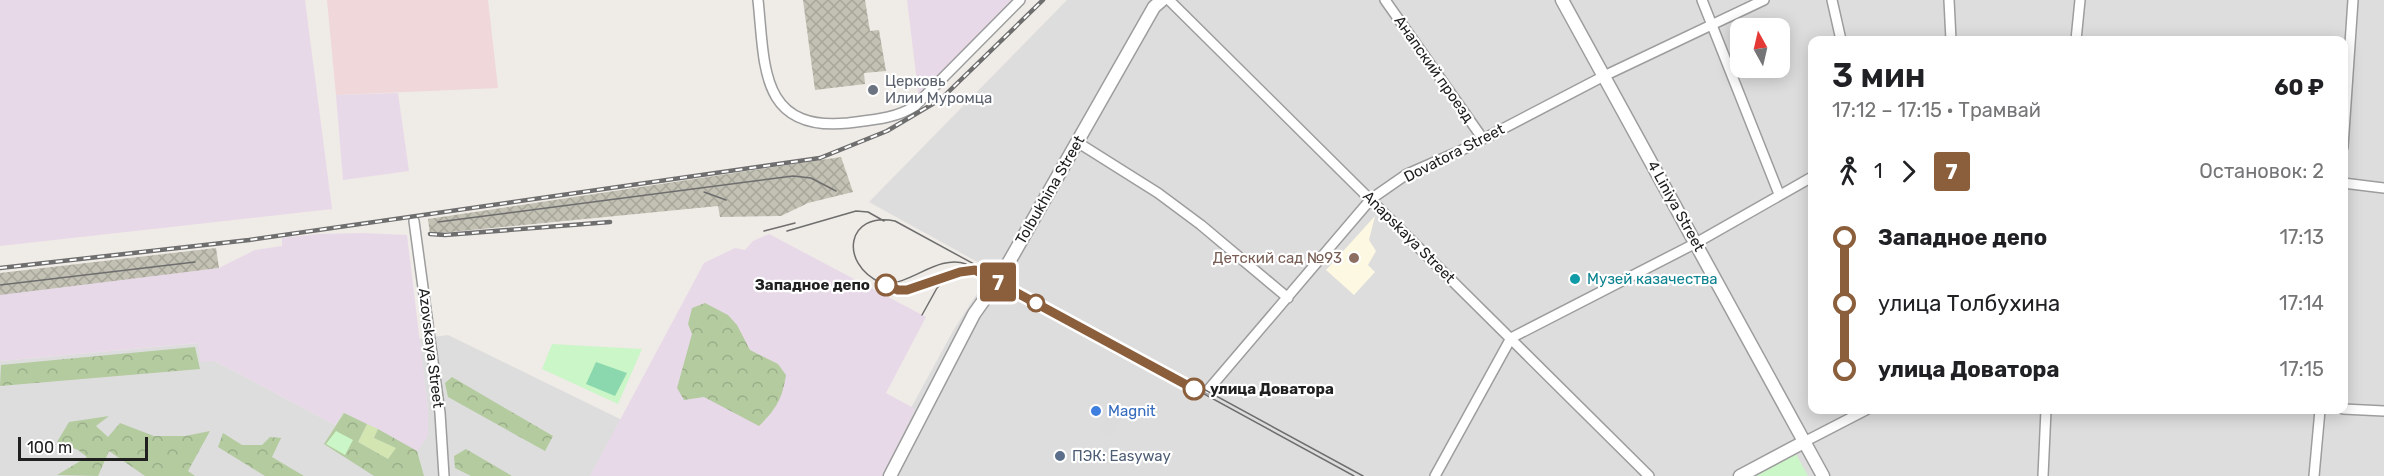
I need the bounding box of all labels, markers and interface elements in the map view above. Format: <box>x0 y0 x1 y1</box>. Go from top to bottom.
street label: Анапский проезд <box>1390 12 1478 126</box>
north arrow <box>1730 18 1790 78</box>
map controls <box>1730 18 1790 78</box>
text: 3 мин <box>1832 56 1926 95</box>
place label: Церковь Илии Муромца <box>885 72 992 107</box>
text: 60 ₽ <box>2274 74 2324 101</box>
marker: Церковь Илии Муромца <box>866 83 880 97</box>
text: 17:12 – 17:15 · Трамвай <box>1832 98 2041 122</box>
street label: Dovatora Street <box>1401 120 1507 186</box>
street label: Tolbukhina Street <box>1012 132 1088 247</box>
icon: walk <box>1832 155 1865 188</box>
icon: forward <box>1892 155 1925 188</box>
street label: 4 Liniya Street <box>1644 157 1708 255</box>
text: 1 <box>1874 159 1883 183</box>
text: 7 <box>1946 159 1958 184</box>
text: Остановок: 2 <box>2199 159 2324 183</box>
street label: Anapskaya Street <box>1359 187 1459 287</box>
text: Западное депо <box>1878 224 2047 251</box>
text: 17:13 <box>2279 225 2324 249</box>
place label: Детский сад №93 <box>1213 249 1342 267</box>
marker: Детский сад №93 <box>1347 251 1361 265</box>
line badge: 7 <box>978 262 1018 302</box>
text: 7 <box>992 270 1004 295</box>
place label: Музей казачества <box>1587 270 1718 288</box>
marker: Музей казачества <box>1568 272 1582 286</box>
marker: Западное депо <box>875 274 897 296</box>
place label: Западное депо <box>755 276 870 294</box>
street label: Azovskaya Street <box>415 287 447 409</box>
text: улица Толбухина <box>1878 290 2060 317</box>
text: 17:14 <box>2279 291 2324 315</box>
unlabelled marker <box>1027 294 1045 312</box>
text: улица Доватора <box>1878 356 2059 383</box>
text: 17:15 <box>2280 357 2324 381</box>
marker: улица Доватора <box>1183 378 1205 400</box>
place label: улица Доватора <box>1210 380 1334 398</box>
place label: Magnit <box>1108 402 1156 420</box>
marker: Magnit <box>1089 404 1103 418</box>
scale bar <box>18 434 148 462</box>
text: 100 m <box>27 438 72 457</box>
place label: ПЭК: Easyway <box>1072 447 1171 465</box>
marker: ПЭК: Easyway <box>1053 449 1067 463</box>

